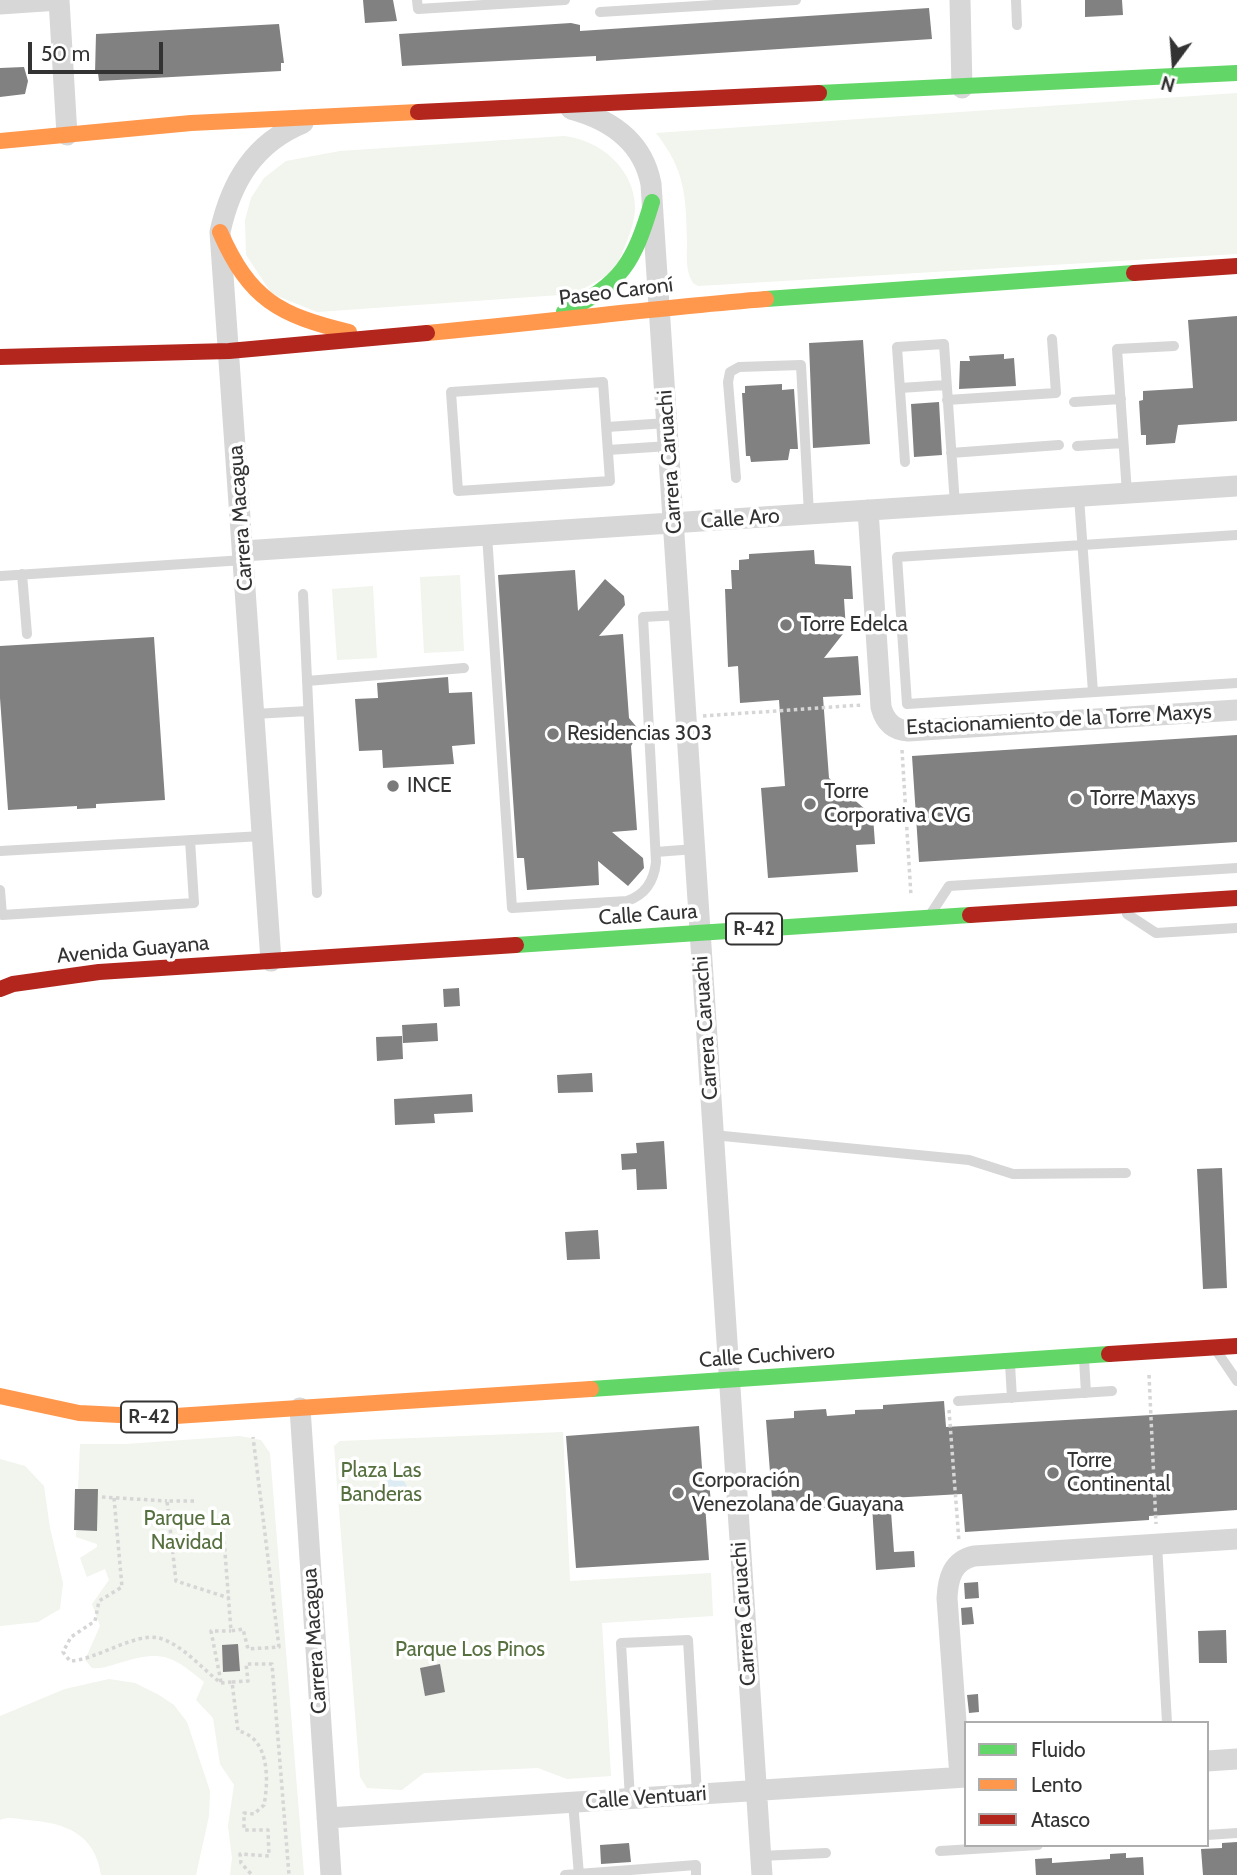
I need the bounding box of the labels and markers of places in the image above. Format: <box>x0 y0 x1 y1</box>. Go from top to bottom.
place label: Torre Edelca <box>800 612 908 638</box>
marker: Torre Edelca <box>778 617 794 633</box>
place label: Residencias 303 <box>567 721 712 747</box>
marker: Residencias 303 <box>545 726 561 742</box>
place label: INCE <box>407 773 452 799</box>
marker: INCE <box>385 778 401 794</box>
place label: Torre Corporativa CVG <box>824 779 971 829</box>
place label: Torre Maxys <box>1090 786 1196 812</box>
marker: Torre Maxys <box>1068 791 1084 807</box>
marker: Torre Corporativa CVG <box>802 796 818 812</box>
place label: Torre Continental <box>1067 1448 1170 1498</box>
marker: Torre Continental <box>1045 1465 1061 1481</box>
place label: Corporación Venezolana de Guayana <box>692 1468 904 1518</box>
marker: Corporación Venezolana de Guayana <box>670 1485 686 1501</box>

